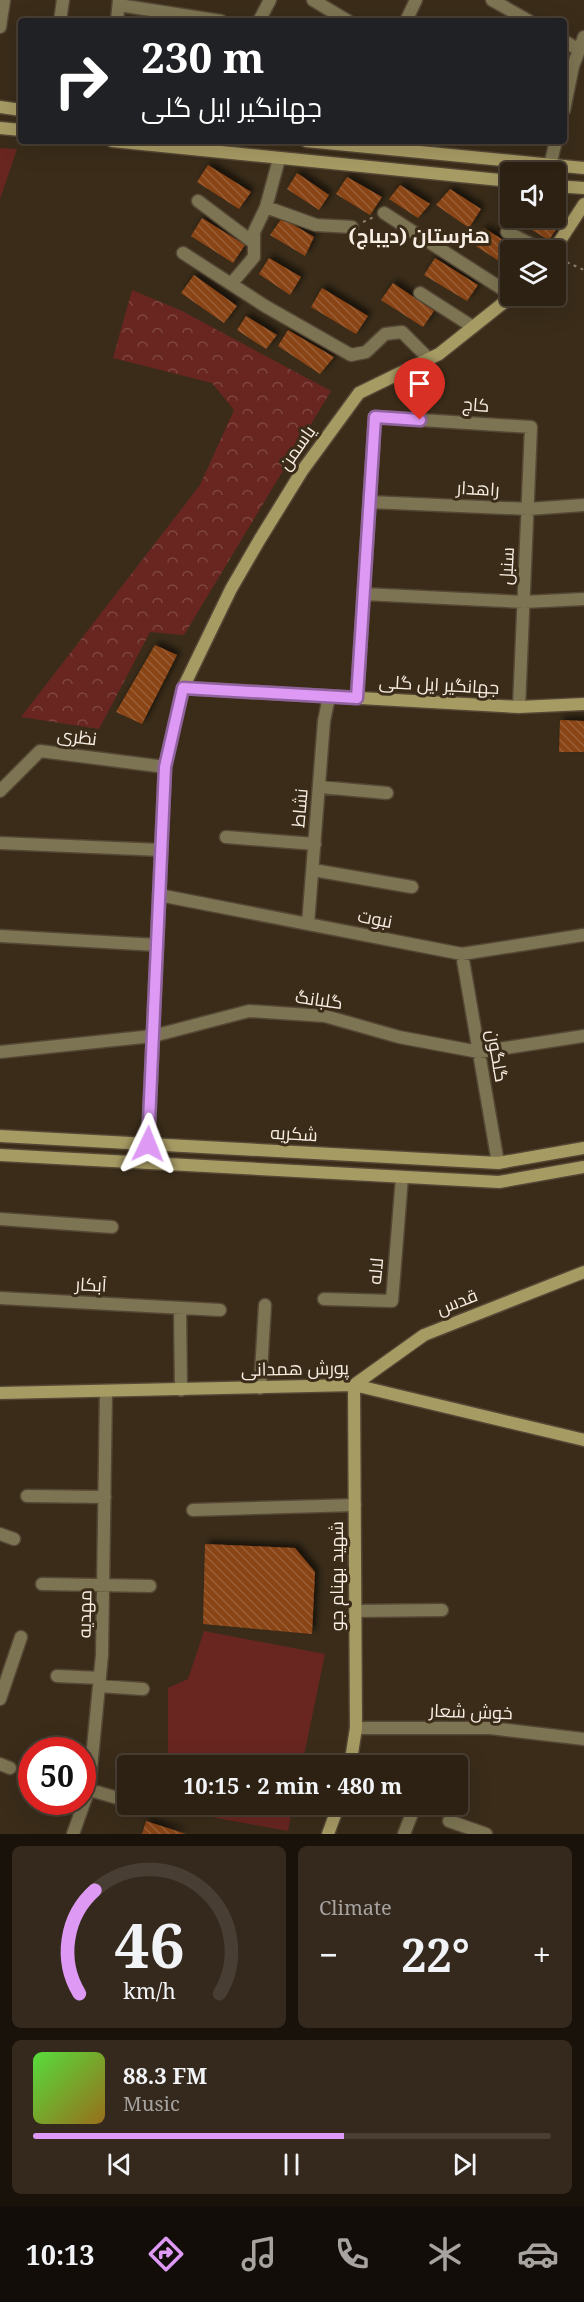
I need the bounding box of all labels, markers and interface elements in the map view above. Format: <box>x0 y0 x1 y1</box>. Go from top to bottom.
text: 230 m <box>141 28 265 85</box>
icon: right <box>42 42 120 120</box>
text: جهانگیر ایل گلی <box>141 88 322 125</box>
map controls <box>500 162 566 306</box>
button: sound <box>500 162 566 228</box>
district label: (هنرستان (دیباج <box>348 222 490 250</box>
button: layers <box>500 240 566 306</box>
pin <box>394 358 445 420</box>
icon: arrive <box>403 367 436 400</box>
street label: کاج <box>462 391 490 418</box>
street label: یاسمن <box>272 420 320 475</box>
street label: راهدار <box>455 475 500 501</box>
street label: سنبل <box>493 546 519 586</box>
street label: جهانگیر ایل گلی <box>378 669 500 699</box>
street label: نظری <box>56 722 98 750</box>
street label: نشاط <box>285 787 313 829</box>
street label: نبوت <box>356 903 395 933</box>
street label: گلبانگ <box>294 984 344 1014</box>
street label: گلگون <box>482 1028 514 1084</box>
position arrow <box>116 1112 180 1176</box>
street label: شکریه <box>270 1120 318 1146</box>
street label: لاله <box>362 1256 388 1285</box>
street label: آبکار <box>74 1271 108 1297</box>
street label: قدس <box>433 1282 481 1320</box>
street label: پورش همدانی <box>241 1355 349 1382</box>
street label: شهید بهنام جو <box>324 1521 349 1631</box>
street label: مهدیه <box>72 1590 96 1638</box>
street label: خوش شعار <box>428 1698 513 1724</box>
speed limit sign: 50 <box>18 1737 96 1815</box>
text: 10:15 · 2 min · 480 m <box>183 1770 402 1800</box>
text: Climate <box>319 1894 392 1921</box>
text: 46 <box>114 1901 184 1986</box>
text: 22° <box>401 1924 470 1985</box>
text: − <box>319 1932 338 1977</box>
text: + <box>533 1932 551 1977</box>
text: km/h <box>123 1976 176 2005</box>
text: 88.3 FM <box>123 2060 207 2090</box>
text: Music <box>123 2090 180 2117</box>
icon: previous <box>103 2148 136 2181</box>
icon: pause <box>275 2148 308 2181</box>
icon: next <box>448 2148 481 2181</box>
icon: directions <box>145 2233 187 2275</box>
icon: music <box>238 2233 280 2275</box>
icon: phone <box>331 2233 373 2275</box>
icon: climate <box>424 2233 466 2275</box>
icon: car <box>517 2233 559 2275</box>
text: 10:13 <box>25 2236 95 2273</box>

